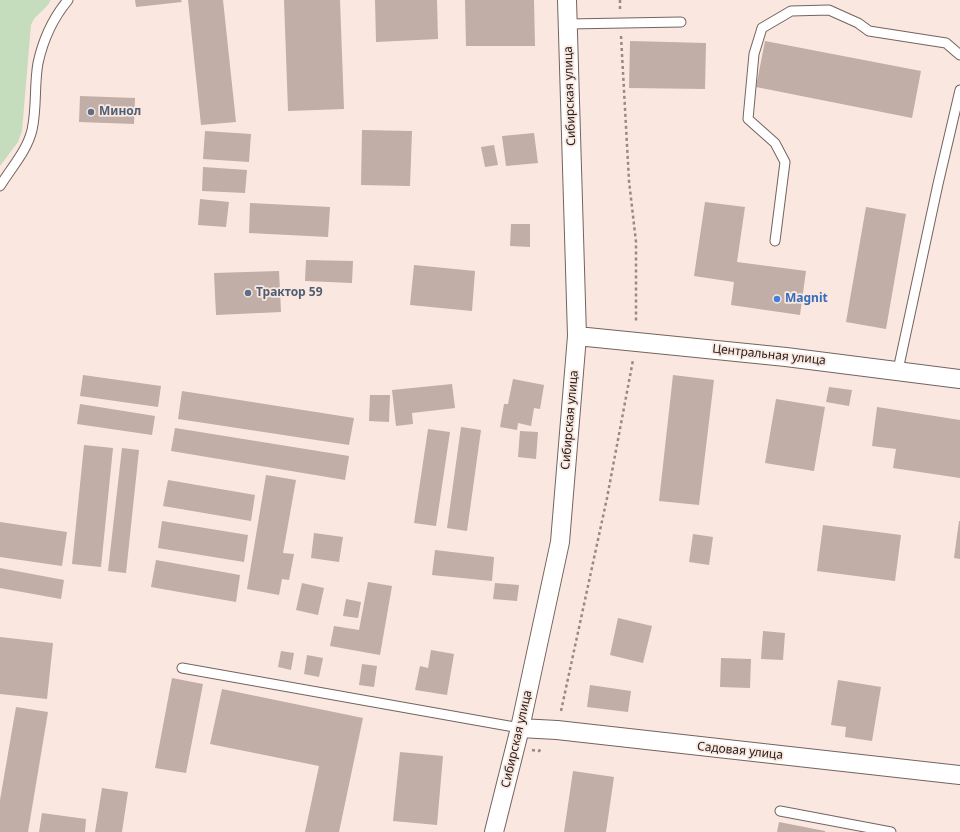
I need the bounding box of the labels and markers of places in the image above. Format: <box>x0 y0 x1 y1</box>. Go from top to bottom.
place label: Минол <box>99 105 141 119</box>
marker: Минол <box>86 107 96 117</box>
place label: Трактор 59 <box>256 286 323 300</box>
marker: Трактор 59 <box>243 288 253 298</box>
place label: Magnit <box>785 292 828 306</box>
marker: Magnit <box>772 294 782 304</box>

